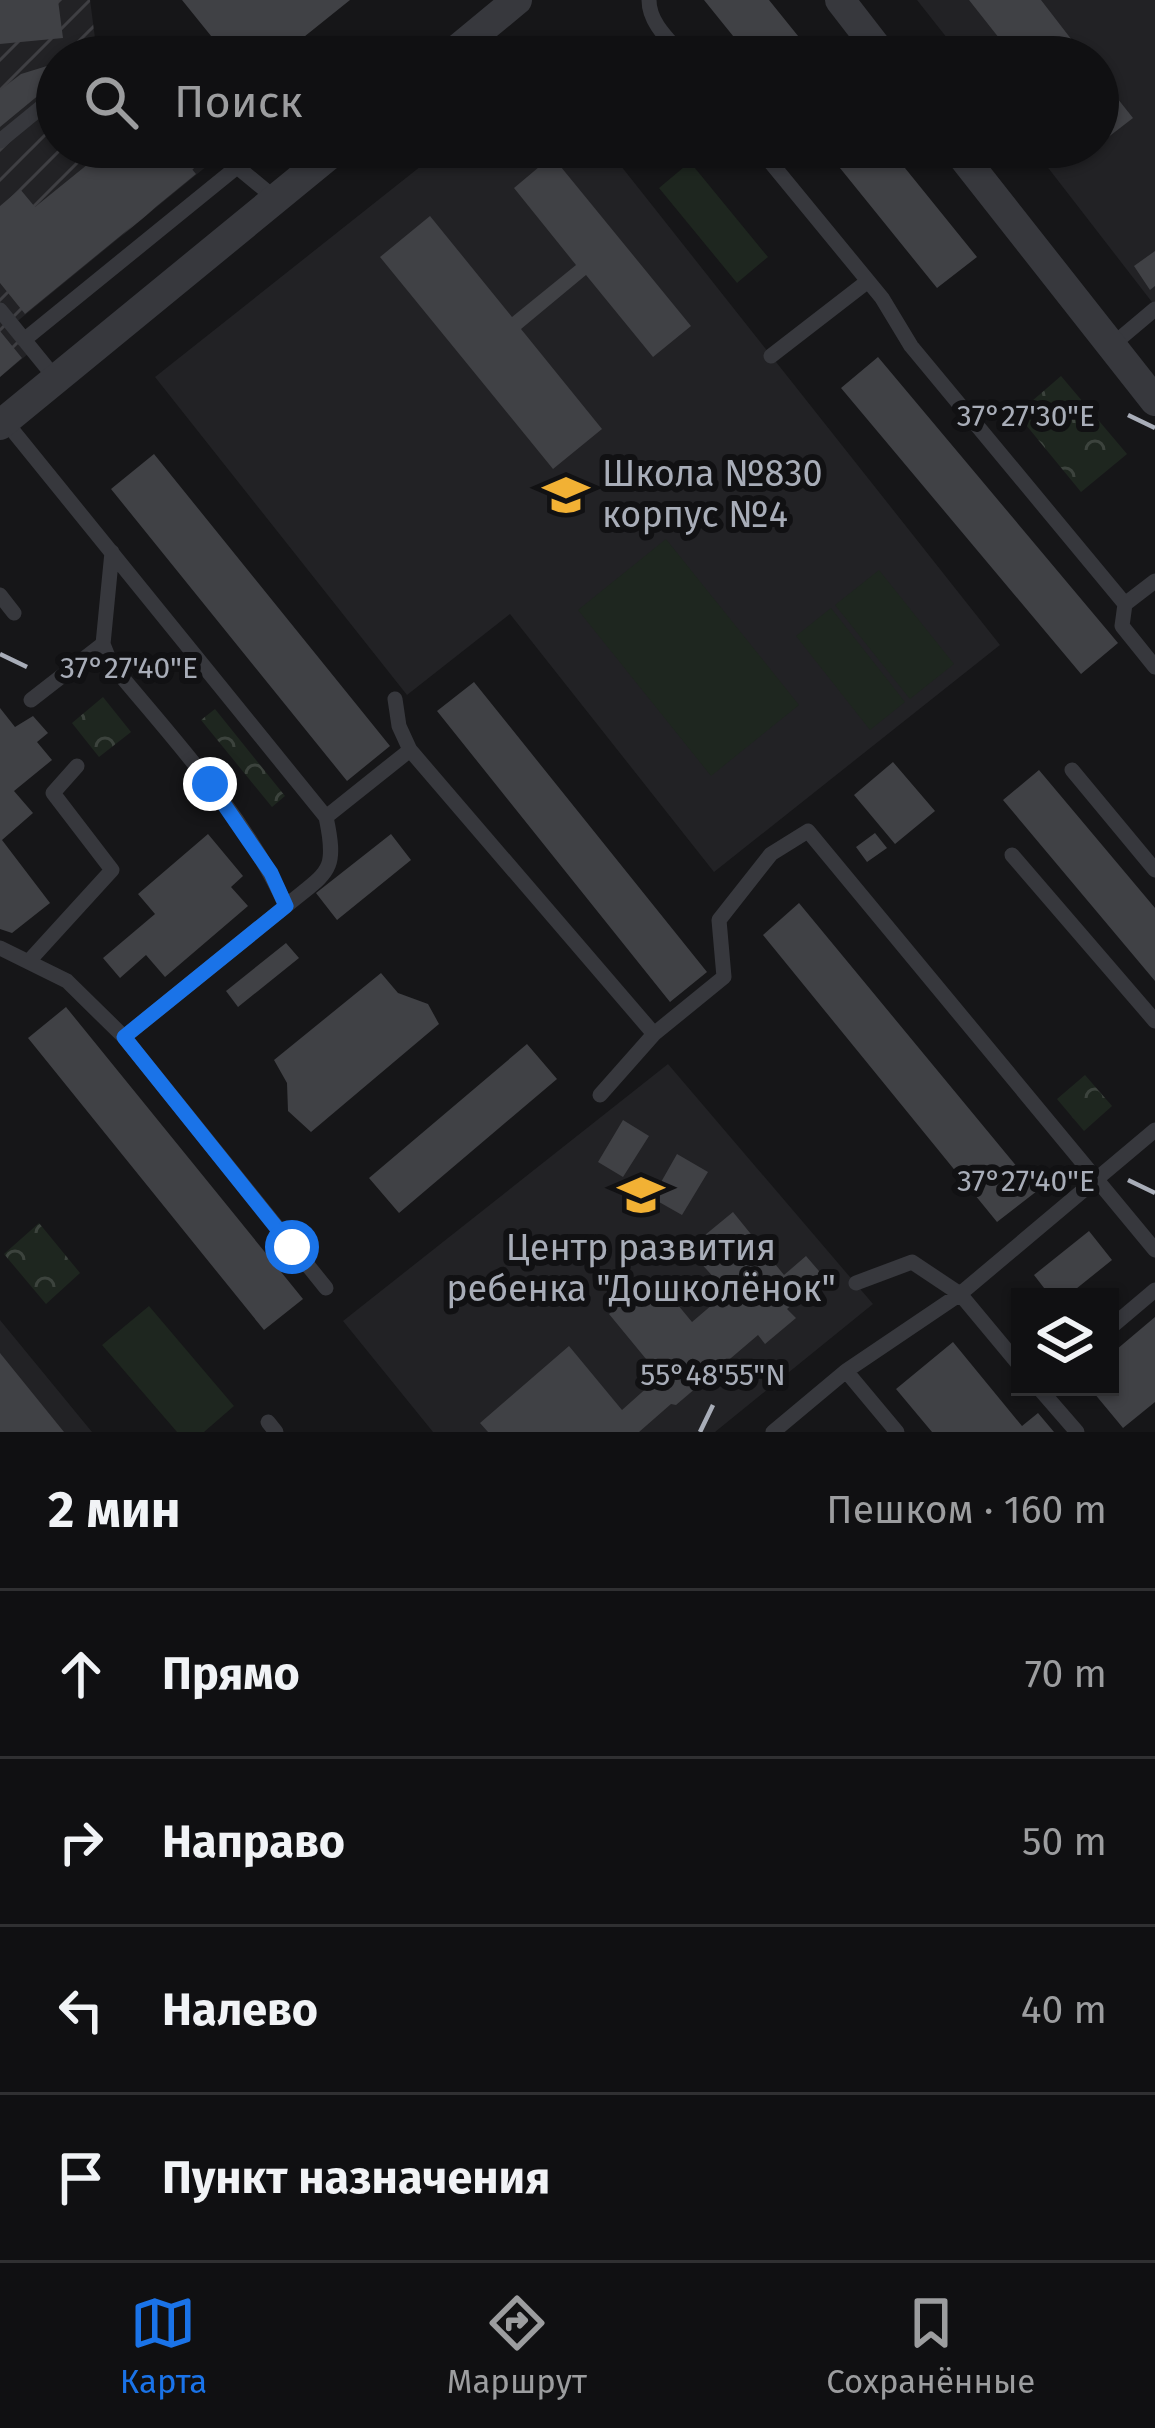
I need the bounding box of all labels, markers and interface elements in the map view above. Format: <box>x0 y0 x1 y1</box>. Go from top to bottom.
search box <box>36 36 1119 168</box>
icon: search <box>78 69 144 135</box>
text: Поиск <box>174 75 303 129</box>
text: 37°27'30"E <box>957 398 1095 434</box>
place label: Школа №830 корпус №4 <box>602 452 822 537</box>
school or university icon: Школа №830 корпус №4 <box>541 470 591 520</box>
text: 37°27'40"E <box>60 650 198 686</box>
route end <box>183 757 237 811</box>
text: 37°27'40"E <box>957 1163 1095 1199</box>
school or university icon: Центр развития ребенка "Дошколёнок" <box>616 1170 666 1220</box>
route start <box>265 1220 319 1274</box>
place label: Центр развития ребенка "Дошколёнок" <box>446 1226 836 1311</box>
map controls <box>1011 1288 1119 1396</box>
button: layers <box>1011 1288 1119 1396</box>
text: 55°48'55"N <box>640 1357 786 1393</box>
text: 2 мин <box>48 1479 181 1541</box>
text: Пешком · 160 m <box>826 1487 1107 1533</box>
icon: ahead <box>48 1641 114 1707</box>
text: Прямо <box>162 1647 300 1701</box>
text: 70 m <box>1025 1651 1107 1697</box>
icon: right <box>48 1809 114 1875</box>
text: Направо <box>162 1815 345 1869</box>
text: 50 m <box>1022 1819 1107 1865</box>
icon: left <box>48 1977 114 2043</box>
text: Налево <box>162 1983 318 2037</box>
text: 40 m <box>1021 1987 1107 2033</box>
icon: arrive <box>48 2145 114 2211</box>
text: Пункт назначения <box>162 2151 550 2205</box>
tab: Карта <box>120 2290 207 2402</box>
tab: Маршрут <box>447 2290 587 2402</box>
tab: Сохранённые <box>826 2290 1035 2402</box>

